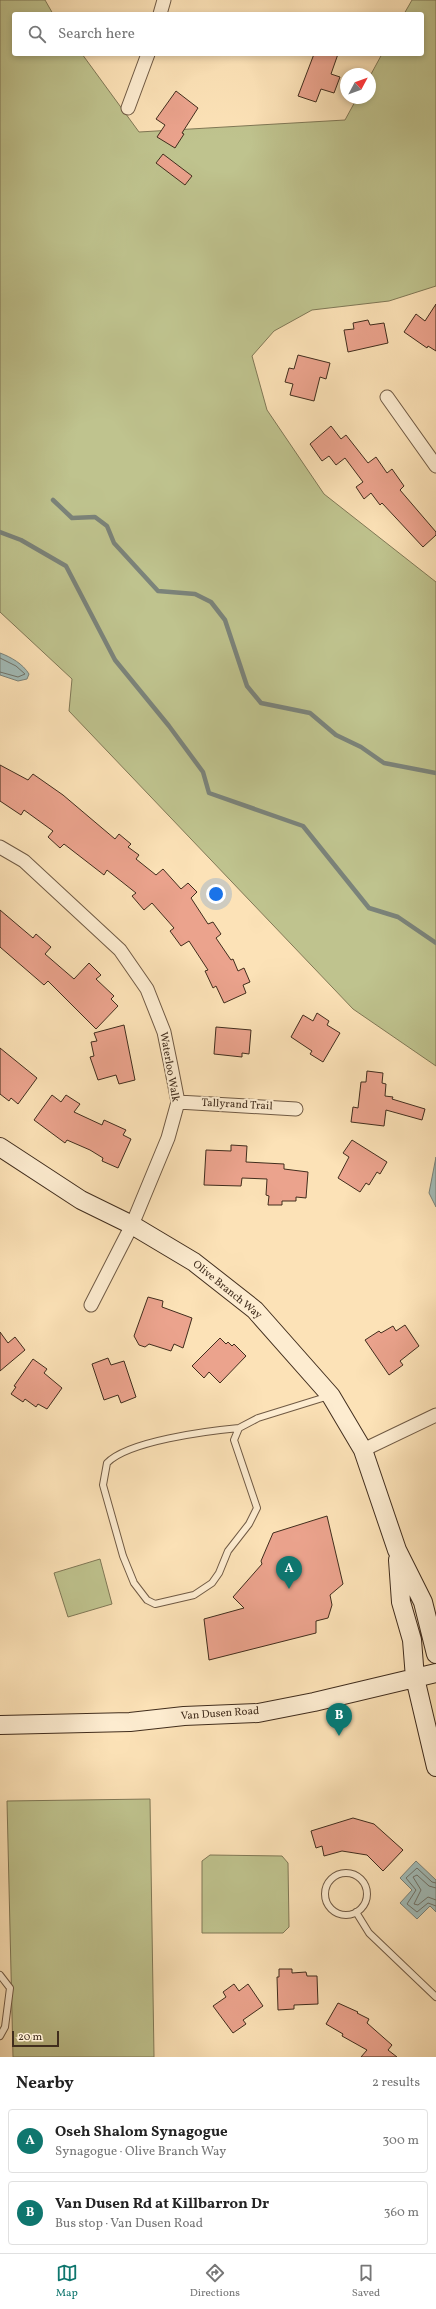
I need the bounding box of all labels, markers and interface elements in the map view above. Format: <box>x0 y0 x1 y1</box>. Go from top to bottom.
search box <box>12 12 424 56</box>
icon: search <box>26 23 48 45</box>
text: Search here <box>58 24 135 45</box>
north arrow <box>340 68 376 104</box>
your location <box>206 884 226 904</box>
street label: Waterloo Walk <box>155 1031 183 1103</box>
street label: Tallyrand Trail <box>201 1096 273 1114</box>
street label: Olive Branch Way <box>189 1257 265 1323</box>
pin: A <box>276 1556 302 1589</box>
pin: B <box>326 1703 352 1736</box>
street label: Van Dusen Road <box>180 1704 260 1724</box>
scale bar <box>12 2029 59 2048</box>
text: 20 m <box>18 2030 42 2045</box>
text: Nearby <box>16 2072 74 2095</box>
text: 2 results <box>372 2074 420 2092</box>
text: Oseh Shalom Synagogue <box>55 2122 228 2143</box>
text: A <box>25 2132 35 2150</box>
text: 300 m <box>383 2132 419 2150</box>
text: Synagogue · Olive Branch Way <box>55 2143 226 2161</box>
text: Van Dusen Rd at Killbarron Dr <box>55 2194 269 2215</box>
text: B <box>26 2204 34 2222</box>
text: 360 m <box>384 2204 419 2222</box>
text: Bus stop · Van Dusen Road <box>55 2215 203 2233</box>
tab: Map <box>56 2262 78 2301</box>
tab: Directions <box>190 2262 240 2301</box>
tab: Saved <box>352 2262 380 2301</box>

